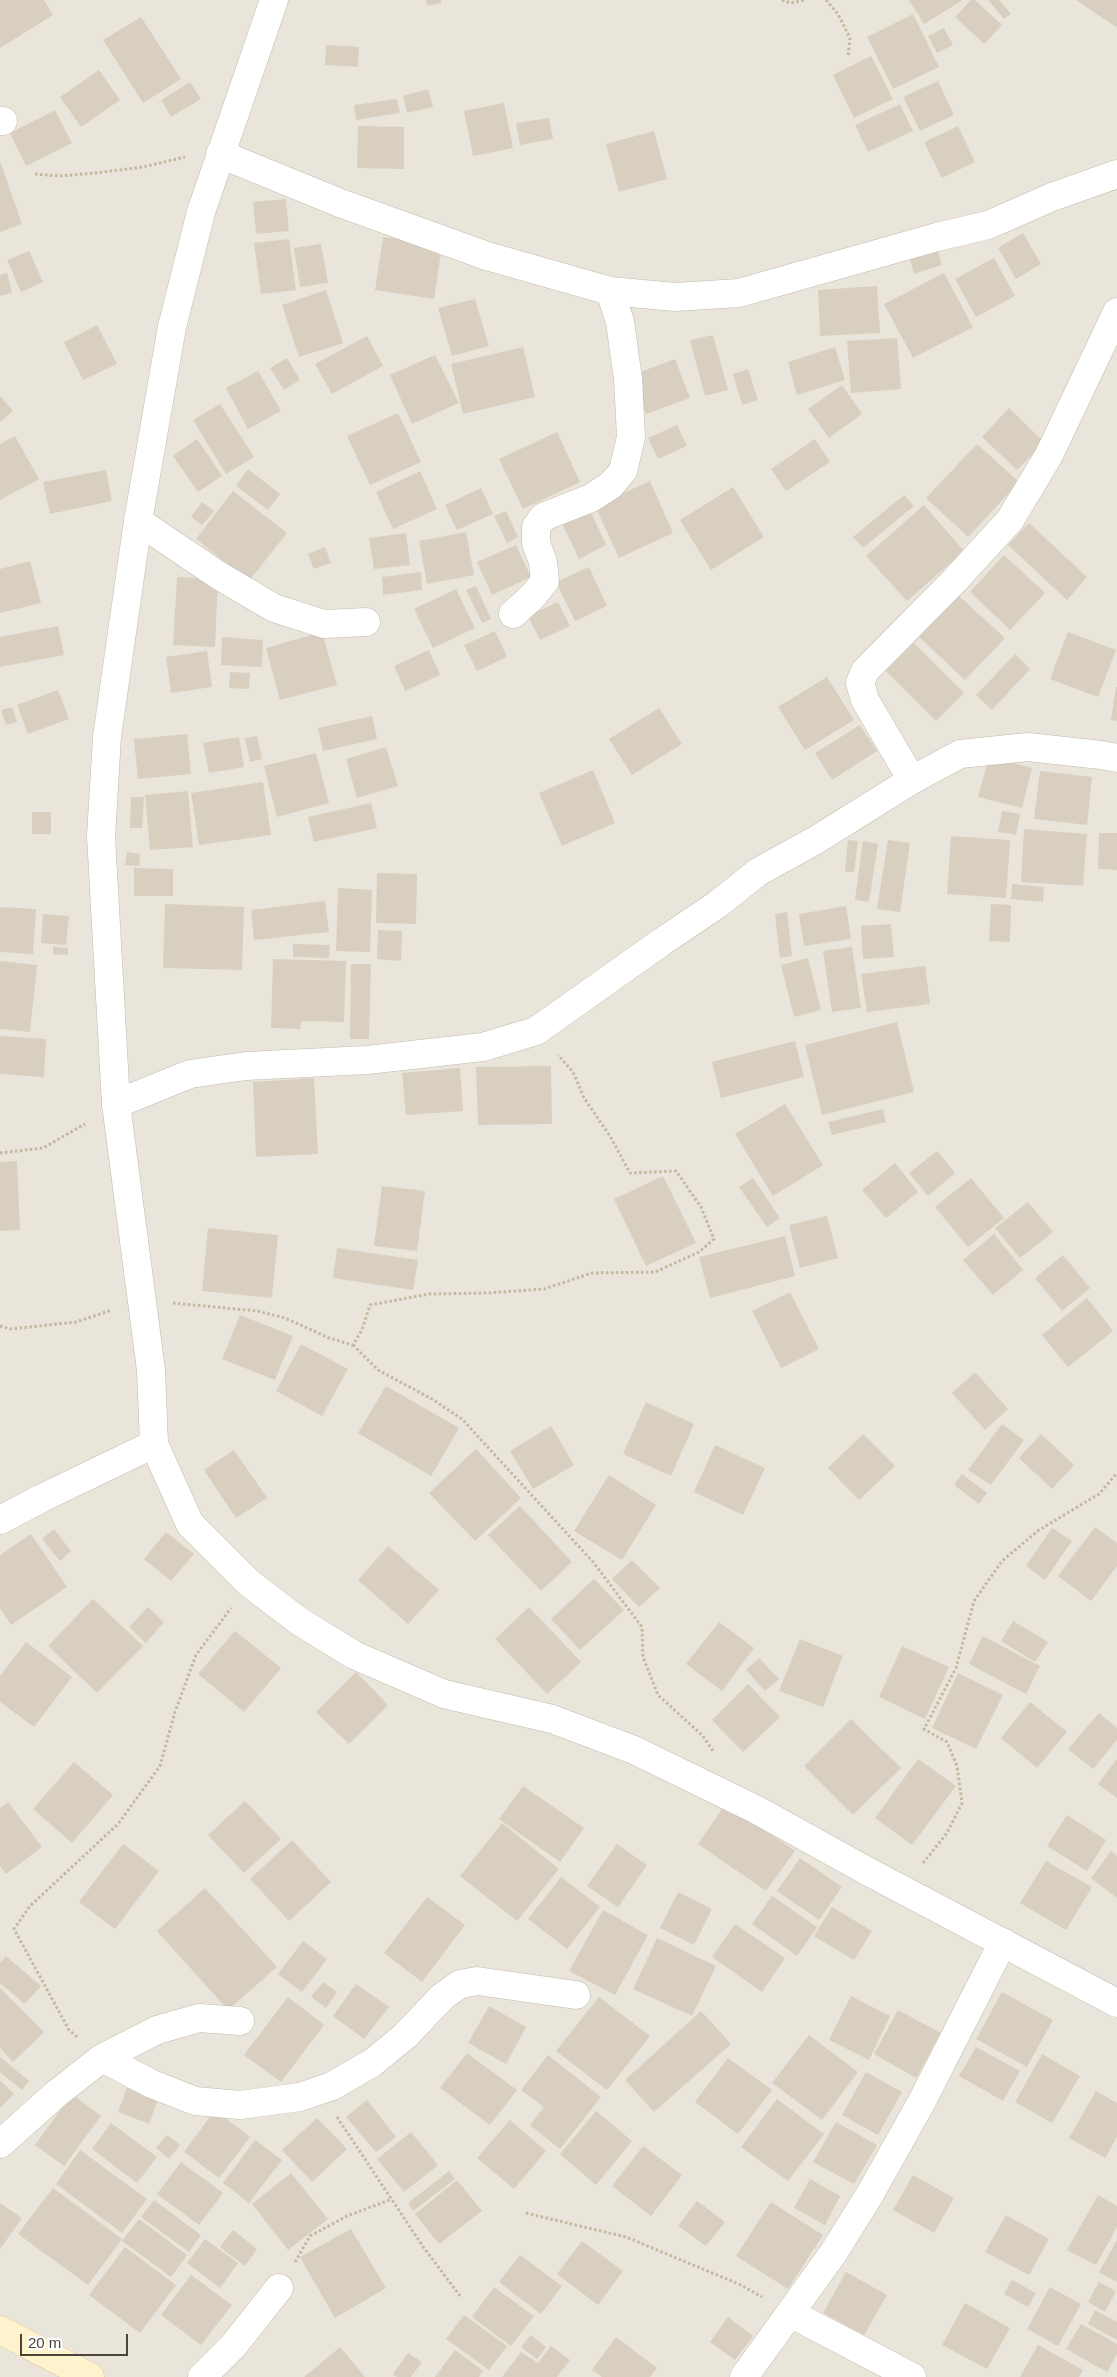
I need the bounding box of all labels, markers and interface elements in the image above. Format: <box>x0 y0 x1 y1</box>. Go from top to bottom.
scale bar <box>22 2324 130 2356</box>
text: 20 m <box>28 2334 61 2351</box>

